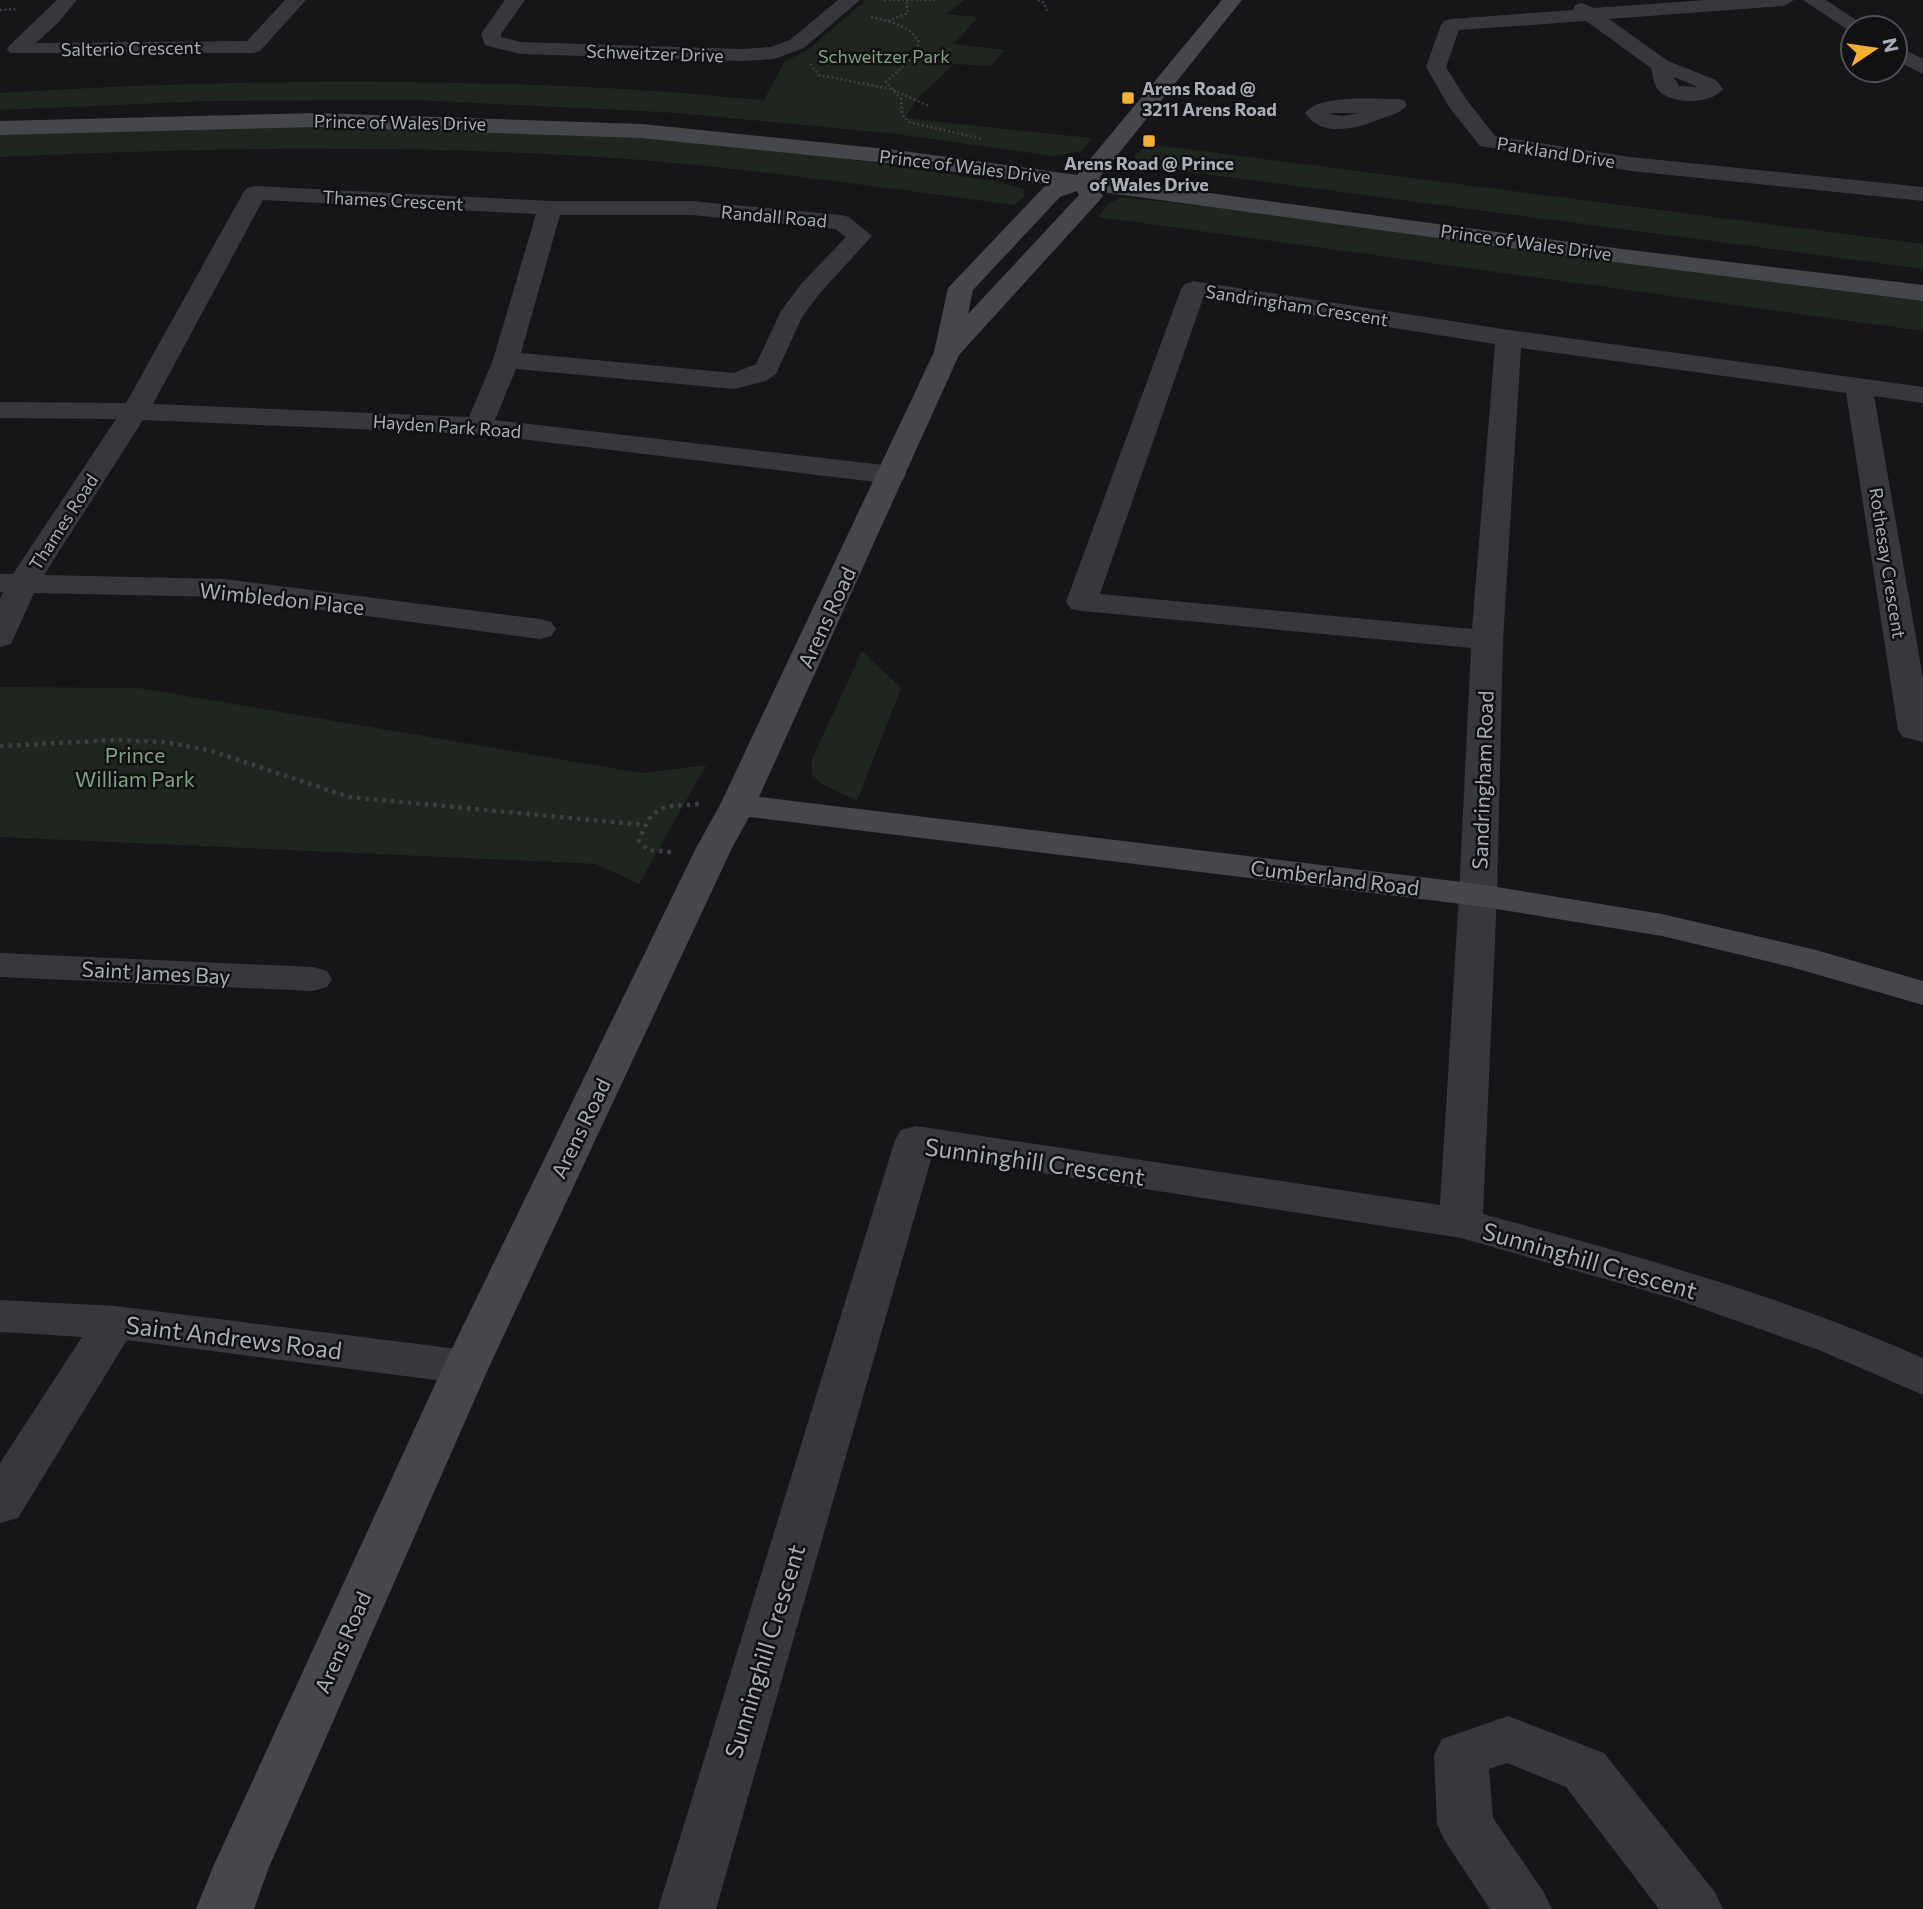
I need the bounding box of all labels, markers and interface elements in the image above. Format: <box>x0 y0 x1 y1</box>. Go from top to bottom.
north arrow <box>1839 14 1909 84</box>
street label: Salterio Crescent <box>61 36 201 60</box>
text: N <box>1878 36 1904 55</box>
street label: Schweitzer Drive <box>586 40 724 66</box>
park label: Schweitzer Park <box>818 45 950 67</box>
place label: Arens Road @ 3211 Arens Road <box>1142 77 1277 120</box>
marker: Arens Road @ 3211 Arens Road <box>1120 90 1136 106</box>
street label: Prince of Wales Drive <box>314 109 486 135</box>
street label: Parkland Drive <box>1495 132 1617 172</box>
marker: Arens Road @ Prince of Wales Drive <box>1141 133 1157 149</box>
street label: Prince of Wales Drive <box>878 145 1052 187</box>
place label: Arens Road @ Prince of Wales Drive <box>1064 152 1234 195</box>
street label: Thames Crescent <box>322 185 464 215</box>
street label: Randall Road <box>720 200 828 232</box>
street label: Prince of Wales Drive <box>1439 219 1613 265</box>
street label: Sandringham Crescent <box>1204 280 1390 330</box>
street label: Hayden Park Road <box>372 410 522 442</box>
street label: Thames Road <box>24 470 102 574</box>
street label: Rothesay Crescent <box>1865 486 1911 640</box>
street label: Arens Road <box>792 563 860 671</box>
street label: Wimbledon Place <box>198 577 366 619</box>
street label: Sandringham Road <box>1466 690 1498 870</box>
park label: Prince William Park <box>75 742 195 791</box>
street label: Cumberland Road <box>1249 854 1421 900</box>
street label: Saint James Bay <box>81 956 231 988</box>
street label: Arens Road <box>545 1074 615 1182</box>
street label: Sunninghill Crescent <box>923 1131 1147 1191</box>
street label: Sunninghill Crescent <box>1479 1215 1701 1305</box>
street label: Saint Andrews Road <box>124 1309 344 1365</box>
street label: Sunninghill Crescent <box>718 1540 810 1761</box>
street label: Arens Road <box>309 1587 375 1697</box>

